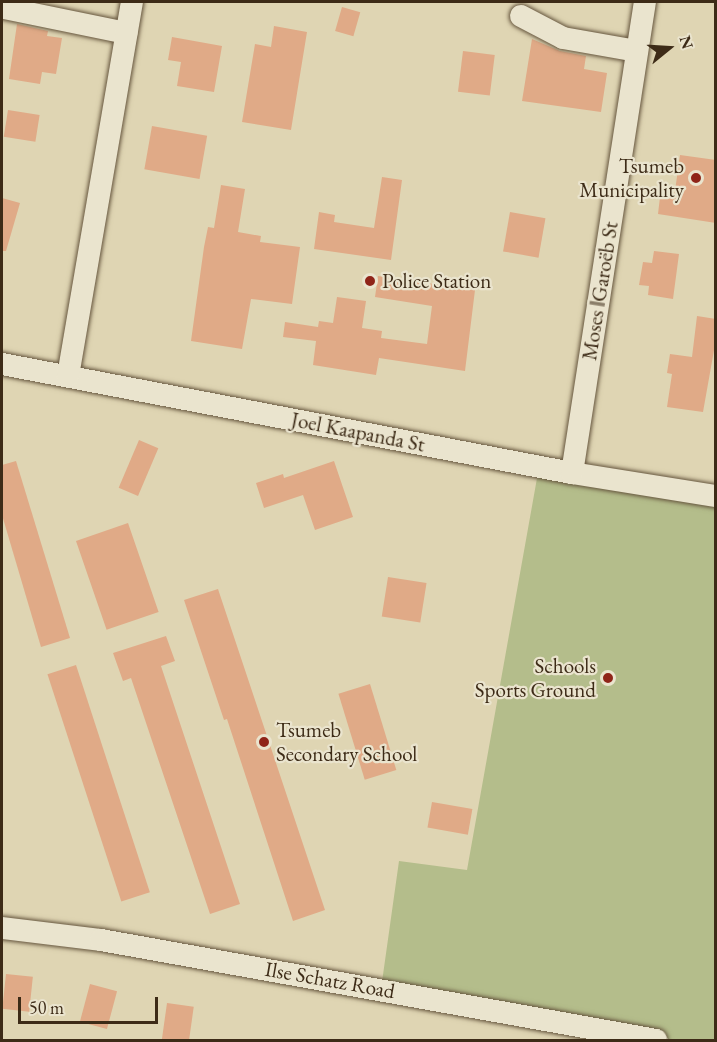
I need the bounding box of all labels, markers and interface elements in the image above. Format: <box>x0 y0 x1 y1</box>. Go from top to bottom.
north arrow <box>639 18 699 78</box>
text: N <box>675 33 699 52</box>
place label: Tsumeb Municipality <box>579 153 684 203</box>
marker: Tsumeb Municipality <box>689 171 703 185</box>
street label: Moses ǁGaroëb St <box>577 220 623 362</box>
place label: Police Station <box>382 268 491 294</box>
marker: Police Station <box>363 274 377 288</box>
street label: Joel Kaapanda St <box>289 407 427 457</box>
place label: Schools Sports Ground <box>475 653 596 703</box>
marker: Schools Sports Ground <box>601 671 615 685</box>
place label: Tsumeb Secondary School <box>276 717 417 767</box>
marker: Tsumeb Secondary School <box>257 735 271 749</box>
street label: Ilse Schatz Road <box>263 956 397 1004</box>
scale bar <box>21 985 160 1023</box>
text: 50 m <box>29 996 64 1019</box>

